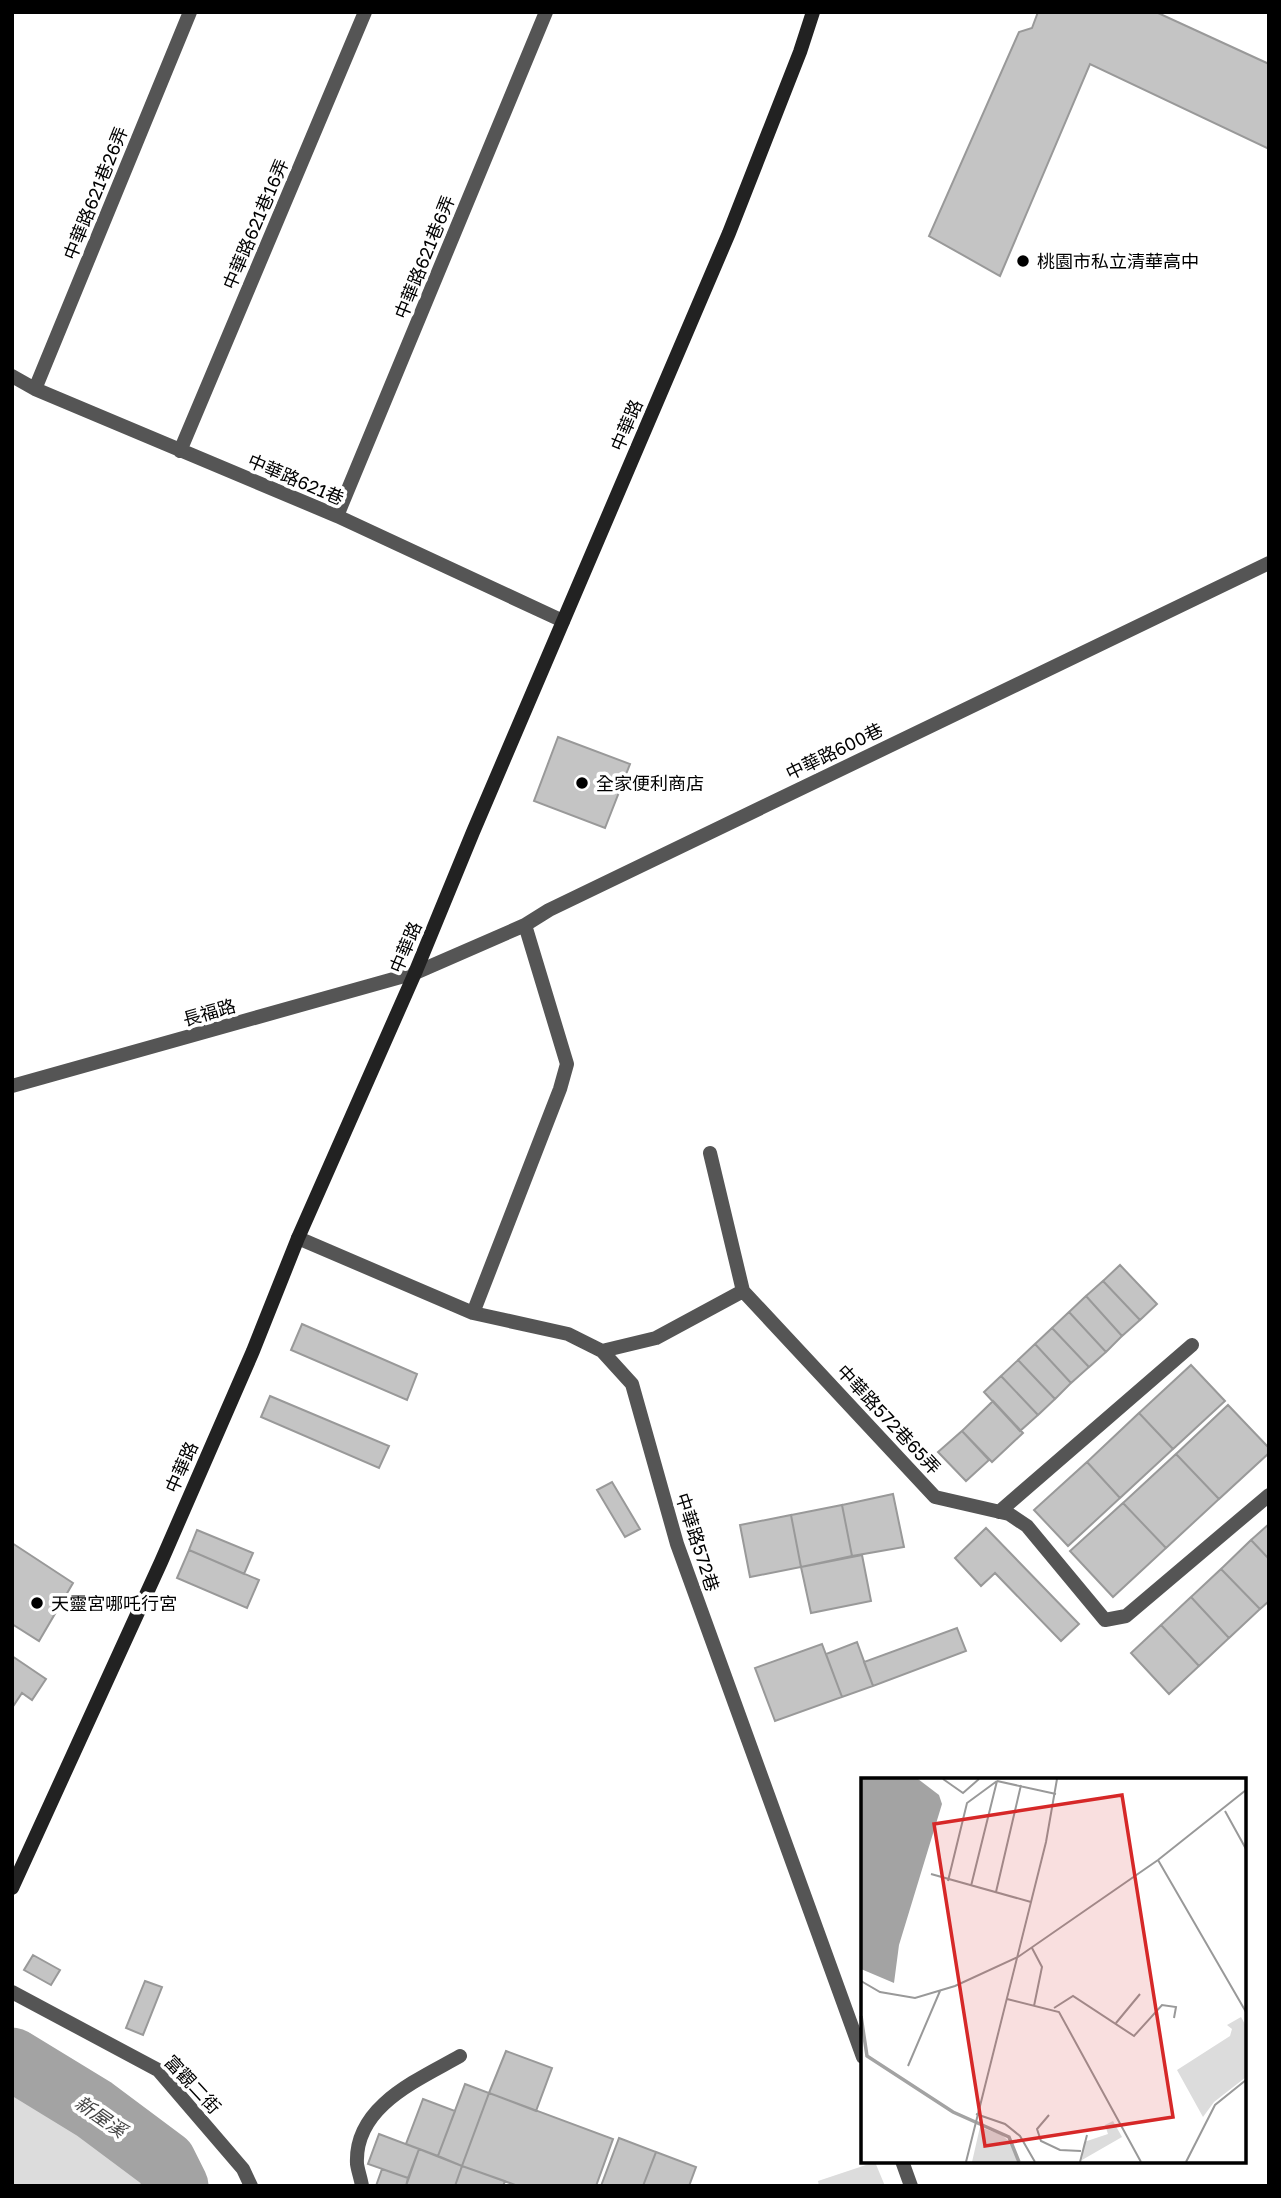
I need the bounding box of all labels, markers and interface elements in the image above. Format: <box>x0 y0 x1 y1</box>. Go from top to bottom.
street label: 中華路621巷26弄 <box>58 123 132 263</box>
street label: 中華路621巷16弄 <box>218 155 292 293</box>
street label: 中華路621巷6弄 <box>389 192 459 322</box>
place label: 桃園市私立清華高中 <box>1037 250 1199 272</box>
marker: 桃園市私立清華高中 <box>1015 253 1031 269</box>
street label: 中華路 <box>605 396 647 454</box>
street label: 中華路621巷 <box>245 449 347 509</box>
street label: 中華路600巷 <box>782 718 886 784</box>
place label: 全家便利商店 <box>596 772 704 794</box>
marker: 全家便利商店 <box>574 775 590 791</box>
street label: 中華路 <box>384 918 426 976</box>
street label: 長福路 <box>180 994 238 1030</box>
street label: 中華路572巷65弄 <box>833 1360 945 1478</box>
street label: 中華路 <box>160 1438 202 1496</box>
street label: 中華路572巷 <box>672 1490 724 1594</box>
place label: 天靈宮哪吒行宮 <box>51 1592 177 1614</box>
marker: 天靈宮哪吒行宮 <box>29 1595 45 1611</box>
inset map <box>861 1778 1246 2163</box>
street label: 富觀二街 <box>160 2050 226 2118</box>
water label: 新屋溪 <box>71 2090 133 2143</box>

